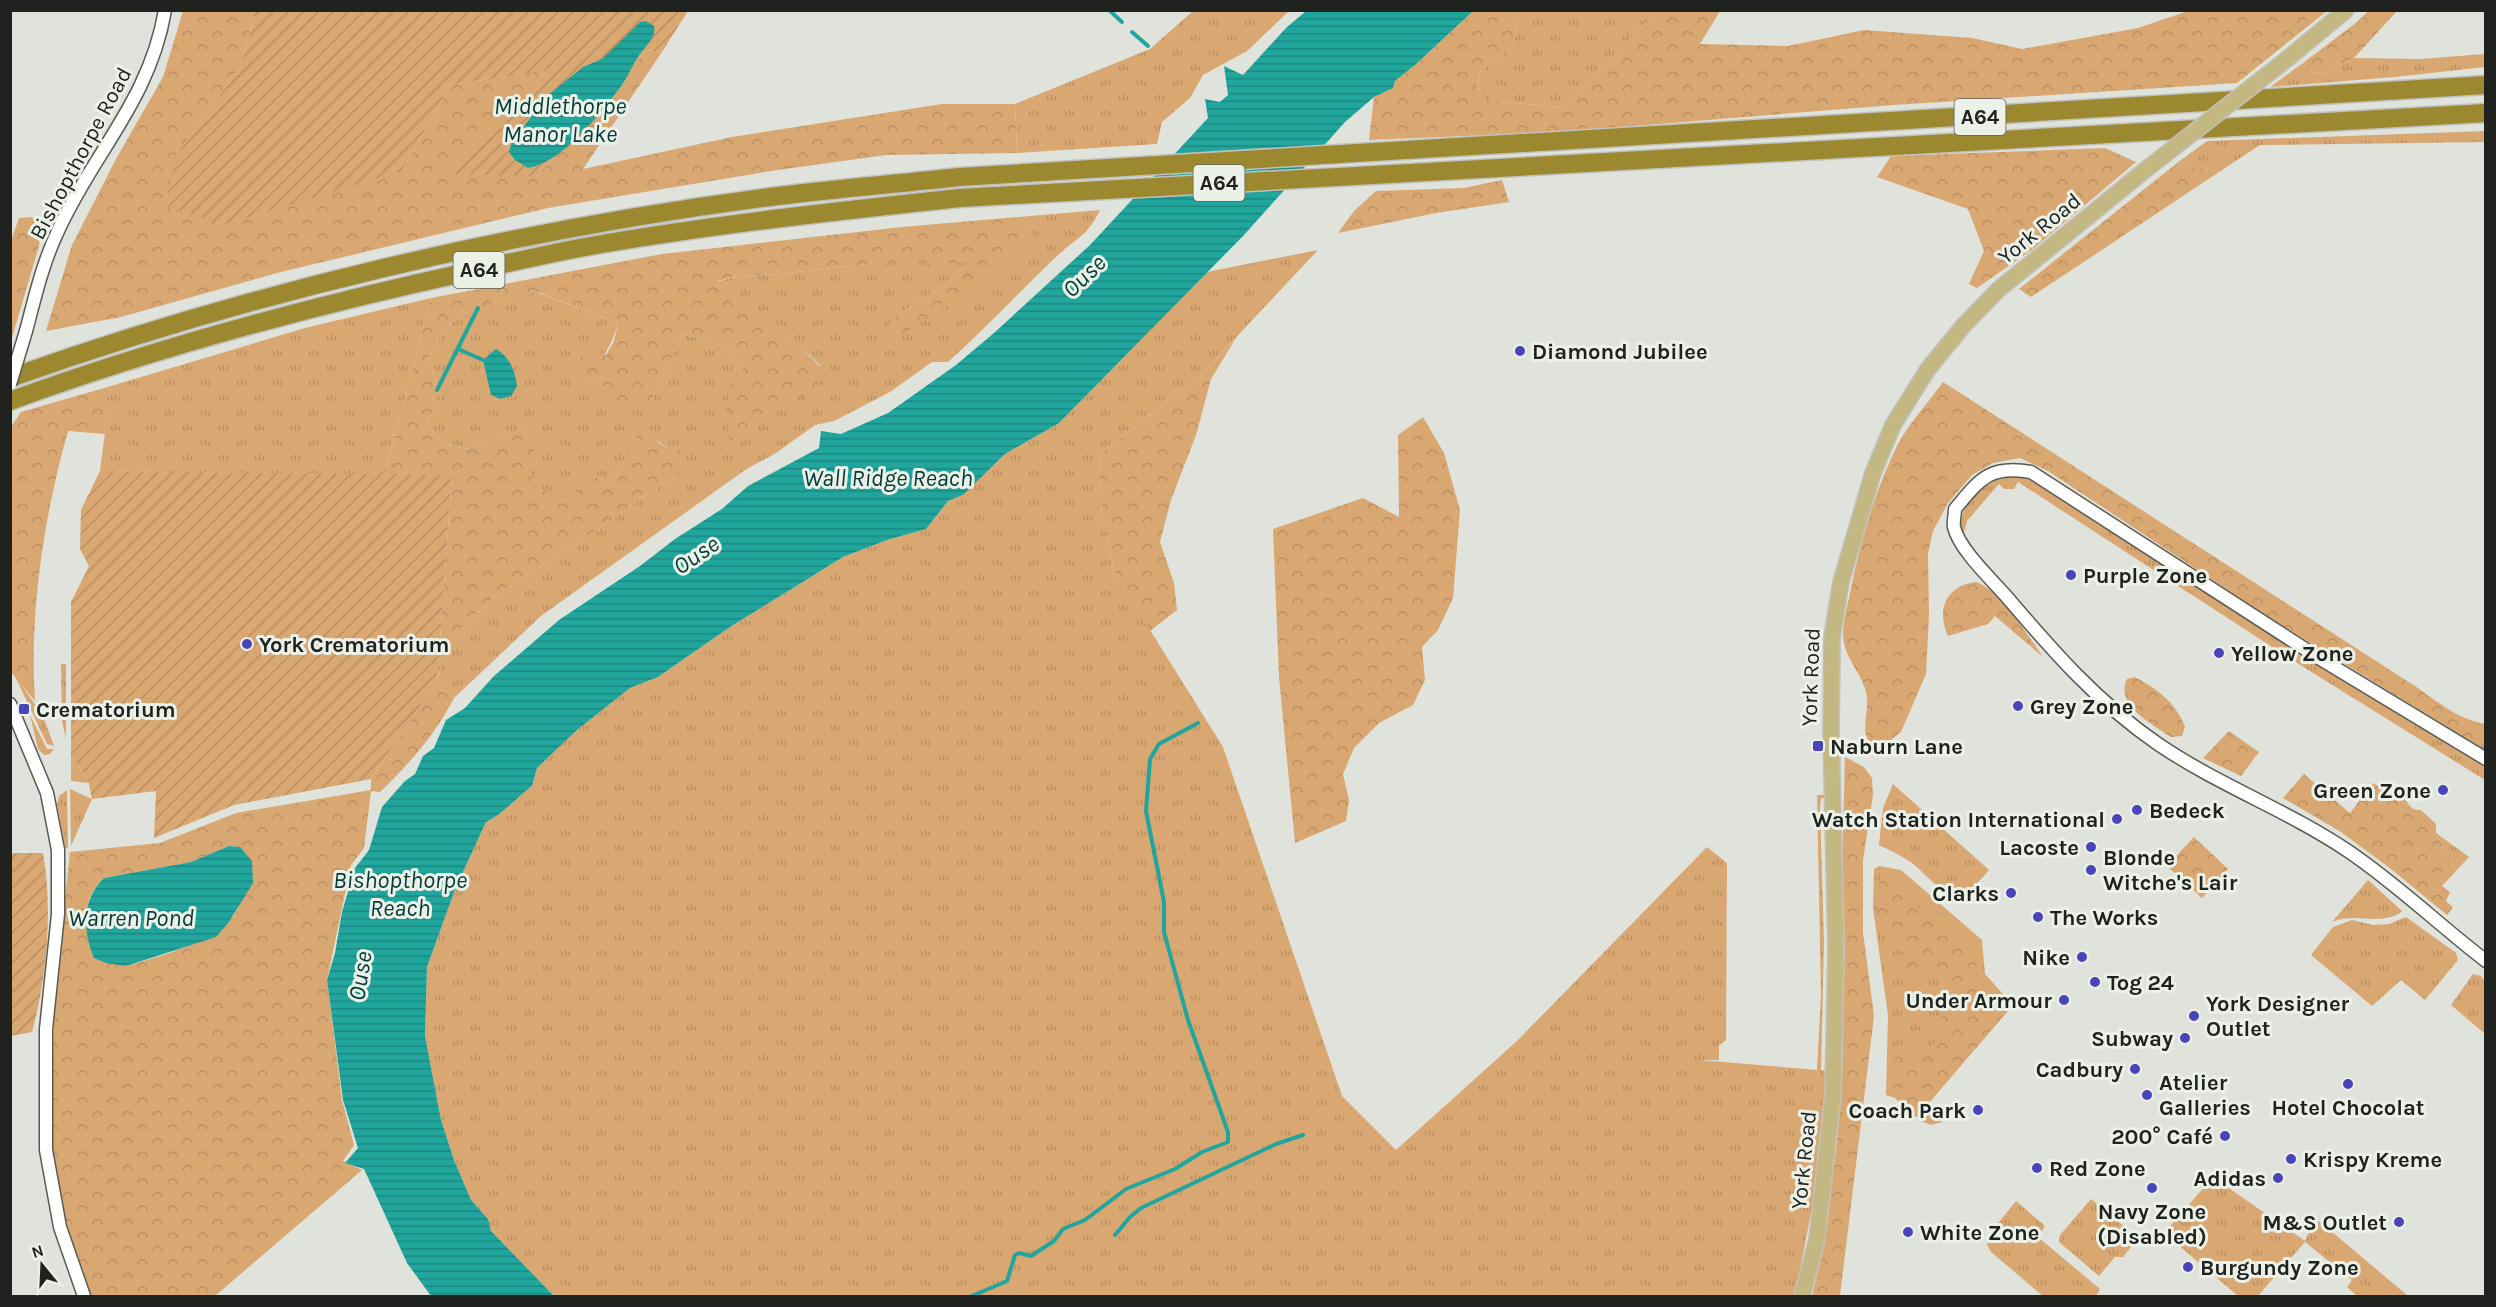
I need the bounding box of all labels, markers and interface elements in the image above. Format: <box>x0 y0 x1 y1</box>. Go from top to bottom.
street label: Bishopthorpe Road <box>24 63 137 244</box>
water label: Middlethorpe Manor Lake <box>494 92 626 148</box>
road number: A64 <box>1954 99 2006 135</box>
road number: A64 <box>1194 165 1244 201</box>
street label: York Road <box>1993 188 2086 270</box>
water label: Ouse <box>1056 249 1112 303</box>
road number: A64 <box>454 252 504 288</box>
place label: Diamond Jubilee <box>1532 339 1708 365</box>
marker: Diamond Jubilee <box>1513 344 1527 358</box>
water label: Wall Ridge Reach <box>803 464 973 492</box>
water label: Ouse <box>668 530 724 580</box>
place label: Purple Zone <box>2083 563 2207 589</box>
marker: Purple Zone <box>2064 568 2078 582</box>
street label: York Road <box>1796 627 1826 727</box>
place label: York Crematorium <box>259 632 449 658</box>
marker: York Crematorium <box>240 637 254 651</box>
place label: Yellow Zone <box>2231 641 2354 667</box>
marker: Yellow Zone <box>2212 646 2226 660</box>
place label: Grey Zone <box>2030 694 2133 720</box>
place label: Crematorium <box>36 697 176 723</box>
marker: Grey Zone <box>2011 699 2025 713</box>
marker: Crematorium <box>17 702 31 716</box>
place label: Naburn Lane <box>1830 734 1963 760</box>
marker: Naburn Lane <box>1811 739 1825 753</box>
place label: Green Zone <box>2313 778 2431 804</box>
marker: Green Zone <box>2436 783 2450 797</box>
place label: Bedeck <box>2149 798 2225 824</box>
marker: Bedeck <box>2130 803 2144 817</box>
place label: Watch Station International <box>1812 807 2105 833</box>
marker: Watch Station International <box>2110 812 2124 826</box>
place label: Lacoste <box>1999 835 2079 861</box>
marker: Lacoste <box>2084 840 2098 854</box>
place label: Blonde Witche's Lair <box>2103 845 2238 896</box>
marker: Blonde Witche's Lair <box>2084 863 2098 877</box>
water label: Bishopthorpe Reach <box>333 866 467 922</box>
place label: Clarks <box>1932 881 1999 907</box>
marker: Clarks <box>2004 886 2018 900</box>
water label: Warren Pond <box>68 904 194 932</box>
place label: The Works <box>2050 905 2158 931</box>
marker: The Works <box>2031 910 2045 924</box>
place label: Nike <box>2022 945 2070 971</box>
water label: Ouse <box>342 949 378 1003</box>
marker: Nike <box>2075 950 2089 964</box>
place label: Tog 24 <box>2107 970 2174 996</box>
marker: Tog 24 <box>2088 975 2102 989</box>
place label: Under Armour <box>1906 988 2052 1014</box>
place label: York Designer Outlet <box>2206 991 2350 1042</box>
marker: Under Armour <box>2057 993 2071 1007</box>
marker: York Designer Outlet <box>2187 1009 2201 1023</box>
place label: Subway <box>2091 1026 2173 1052</box>
marker: Subway <box>2178 1031 2192 1045</box>
place label: Cadbury <box>2036 1057 2123 1083</box>
marker: Cadbury <box>2128 1062 2142 1076</box>
place label: Atelier Galleries <box>2159 1070 2251 1121</box>
marker: Hotel Chocolat <box>2341 1077 2355 1091</box>
marker: Atelier Galleries <box>2140 1088 2154 1102</box>
place label: Hotel Chocolat <box>2271 1095 2425 1121</box>
place label: Coach Park <box>1849 1098 1966 1124</box>
marker: Coach Park <box>1971 1103 1985 1117</box>
street label: York Road <box>1786 1110 1822 1211</box>
place label: 200° Café <box>2111 1124 2213 1150</box>
marker: 200° Café <box>2218 1129 2232 1143</box>
place label: Krispy Kreme <box>2303 1147 2442 1173</box>
marker: Krispy Kreme <box>2284 1152 2298 1166</box>
place label: Red Zone <box>2049 1156 2146 1182</box>
marker: Red Zone <box>2030 1161 2044 1175</box>
place label: Adidas <box>2194 1166 2266 1192</box>
marker: Adidas <box>2271 1171 2285 1185</box>
marker: Navy Zone (Disabled) <box>2145 1181 2159 1195</box>
place label: Navy Zone (Disabled) <box>2097 1199 2207 1250</box>
place label: M&S Outlet <box>2262 1210 2387 1236</box>
marker: M&S Outlet <box>2392 1215 2406 1229</box>
place label: White Zone <box>1920 1220 2039 1246</box>
marker: White Zone <box>1901 1225 1915 1239</box>
north arrow <box>12 1235 72 1295</box>
text: N <box>29 1240 46 1262</box>
place label: Burgundy Zone <box>2200 1255 2359 1281</box>
marker: Burgundy Zone <box>2181 1260 2195 1274</box>

